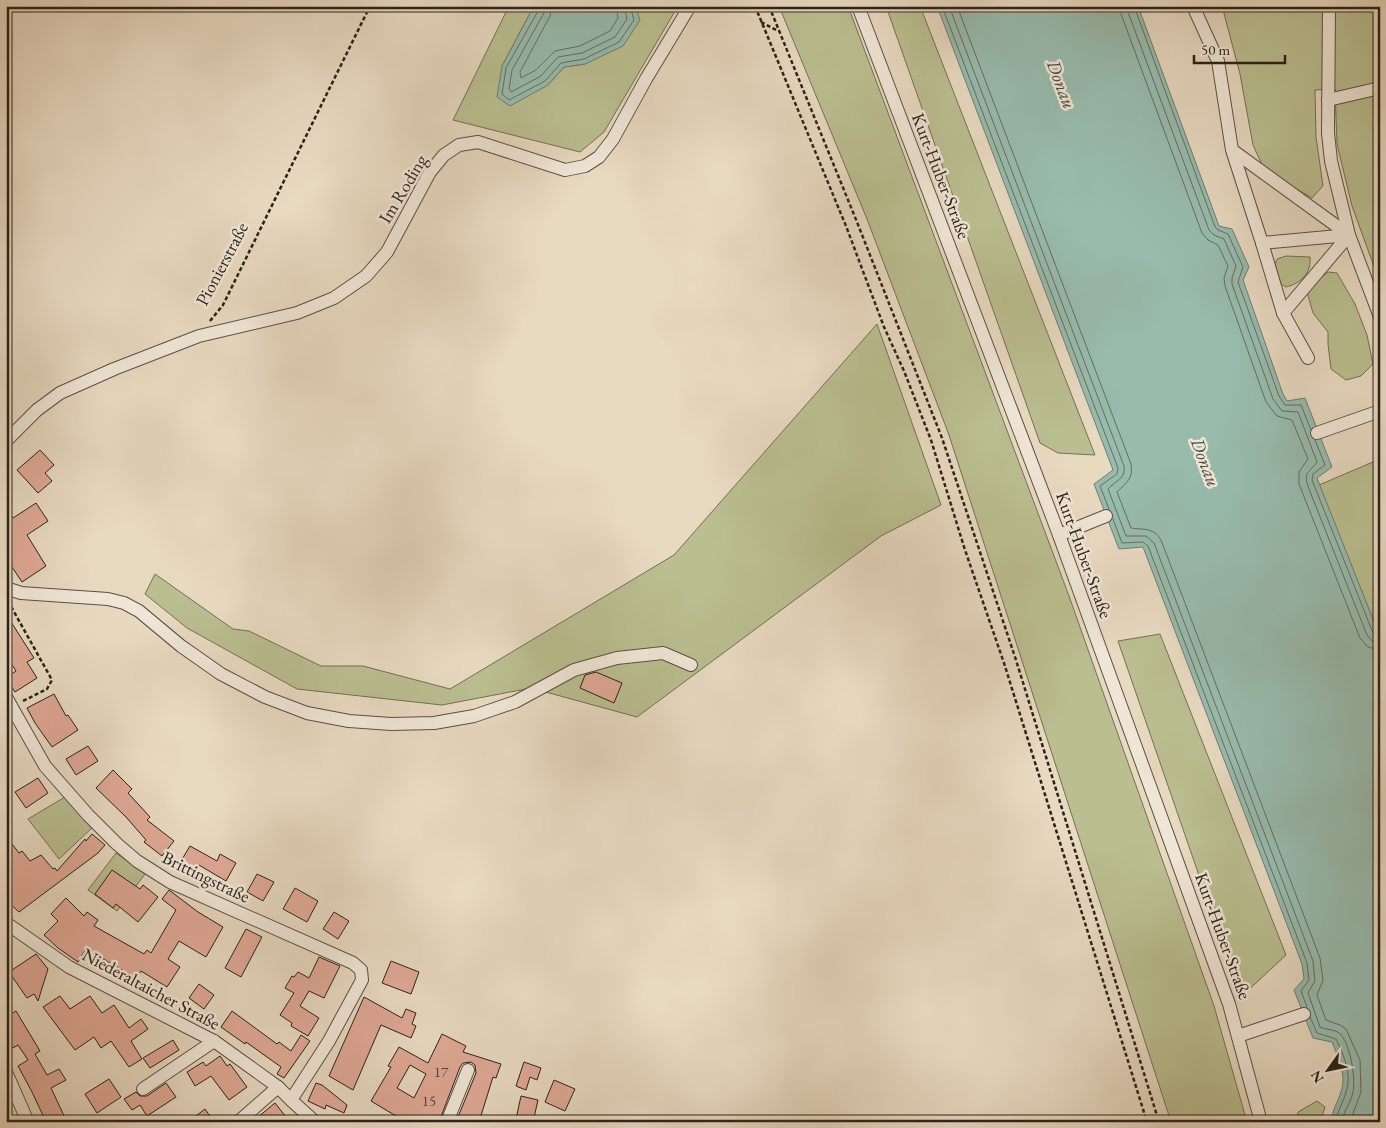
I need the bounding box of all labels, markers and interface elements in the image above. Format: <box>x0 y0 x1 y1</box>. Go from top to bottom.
scale bar <box>1194 32 1285 64</box>
text: 50 m <box>1201 40 1230 59</box>
water label: Donau <box>1041 55 1082 112</box>
street label: Kurt-Huber-Straße <box>907 110 976 242</box>
street label: Im Roding <box>373 150 432 227</box>
street label: Pionierstraße <box>190 218 253 309</box>
water label: Donau <box>1185 433 1226 490</box>
street label: Kurt-Huber-Straße <box>1051 488 1118 621</box>
street label: Brittingstraße <box>159 845 254 908</box>
street label: Kurt-Huber-Straße <box>1190 869 1257 1002</box>
street label: Niederaltaicher Straße <box>78 943 224 1035</box>
north arrow <box>1304 1046 1354 1096</box>
house number: 17 <box>434 1062 449 1081</box>
text: N <box>1306 1067 1328 1087</box>
house number: 15 <box>422 1091 436 1110</box>

